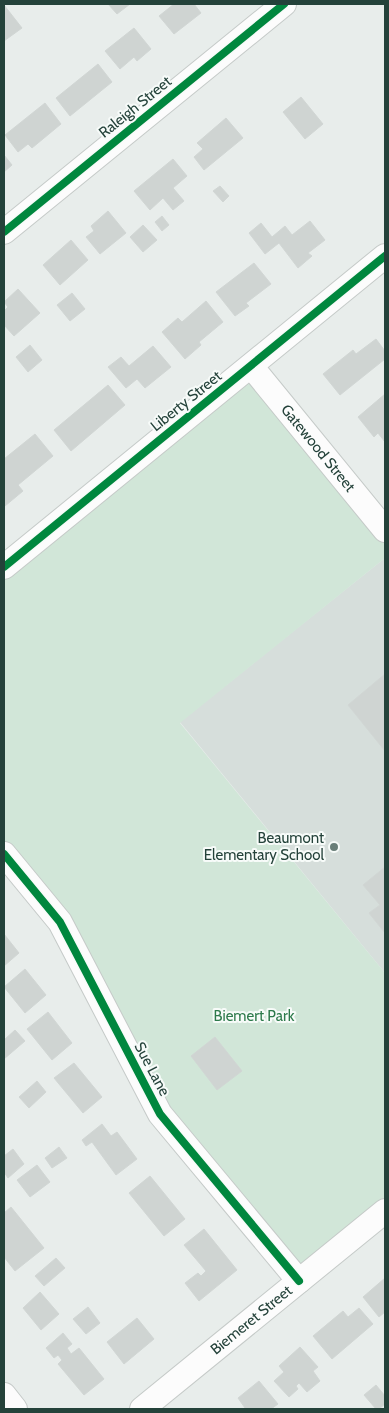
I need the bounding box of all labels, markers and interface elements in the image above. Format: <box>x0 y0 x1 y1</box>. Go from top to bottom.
street label: Raleigh Street <box>95 72 175 142</box>
street label: Liberty Street <box>147 367 225 435</box>
street label: Gatewood Street <box>277 401 359 495</box>
place label: Beaumont Elementary School <box>204 829 324 864</box>
marker: Beaumont Elementary School <box>328 841 340 853</box>
park label: Biemert Park <box>214 1007 295 1025</box>
street label: Sue Lane <box>130 1039 174 1099</box>
street label: Biemeret Street <box>207 1281 296 1358</box>

